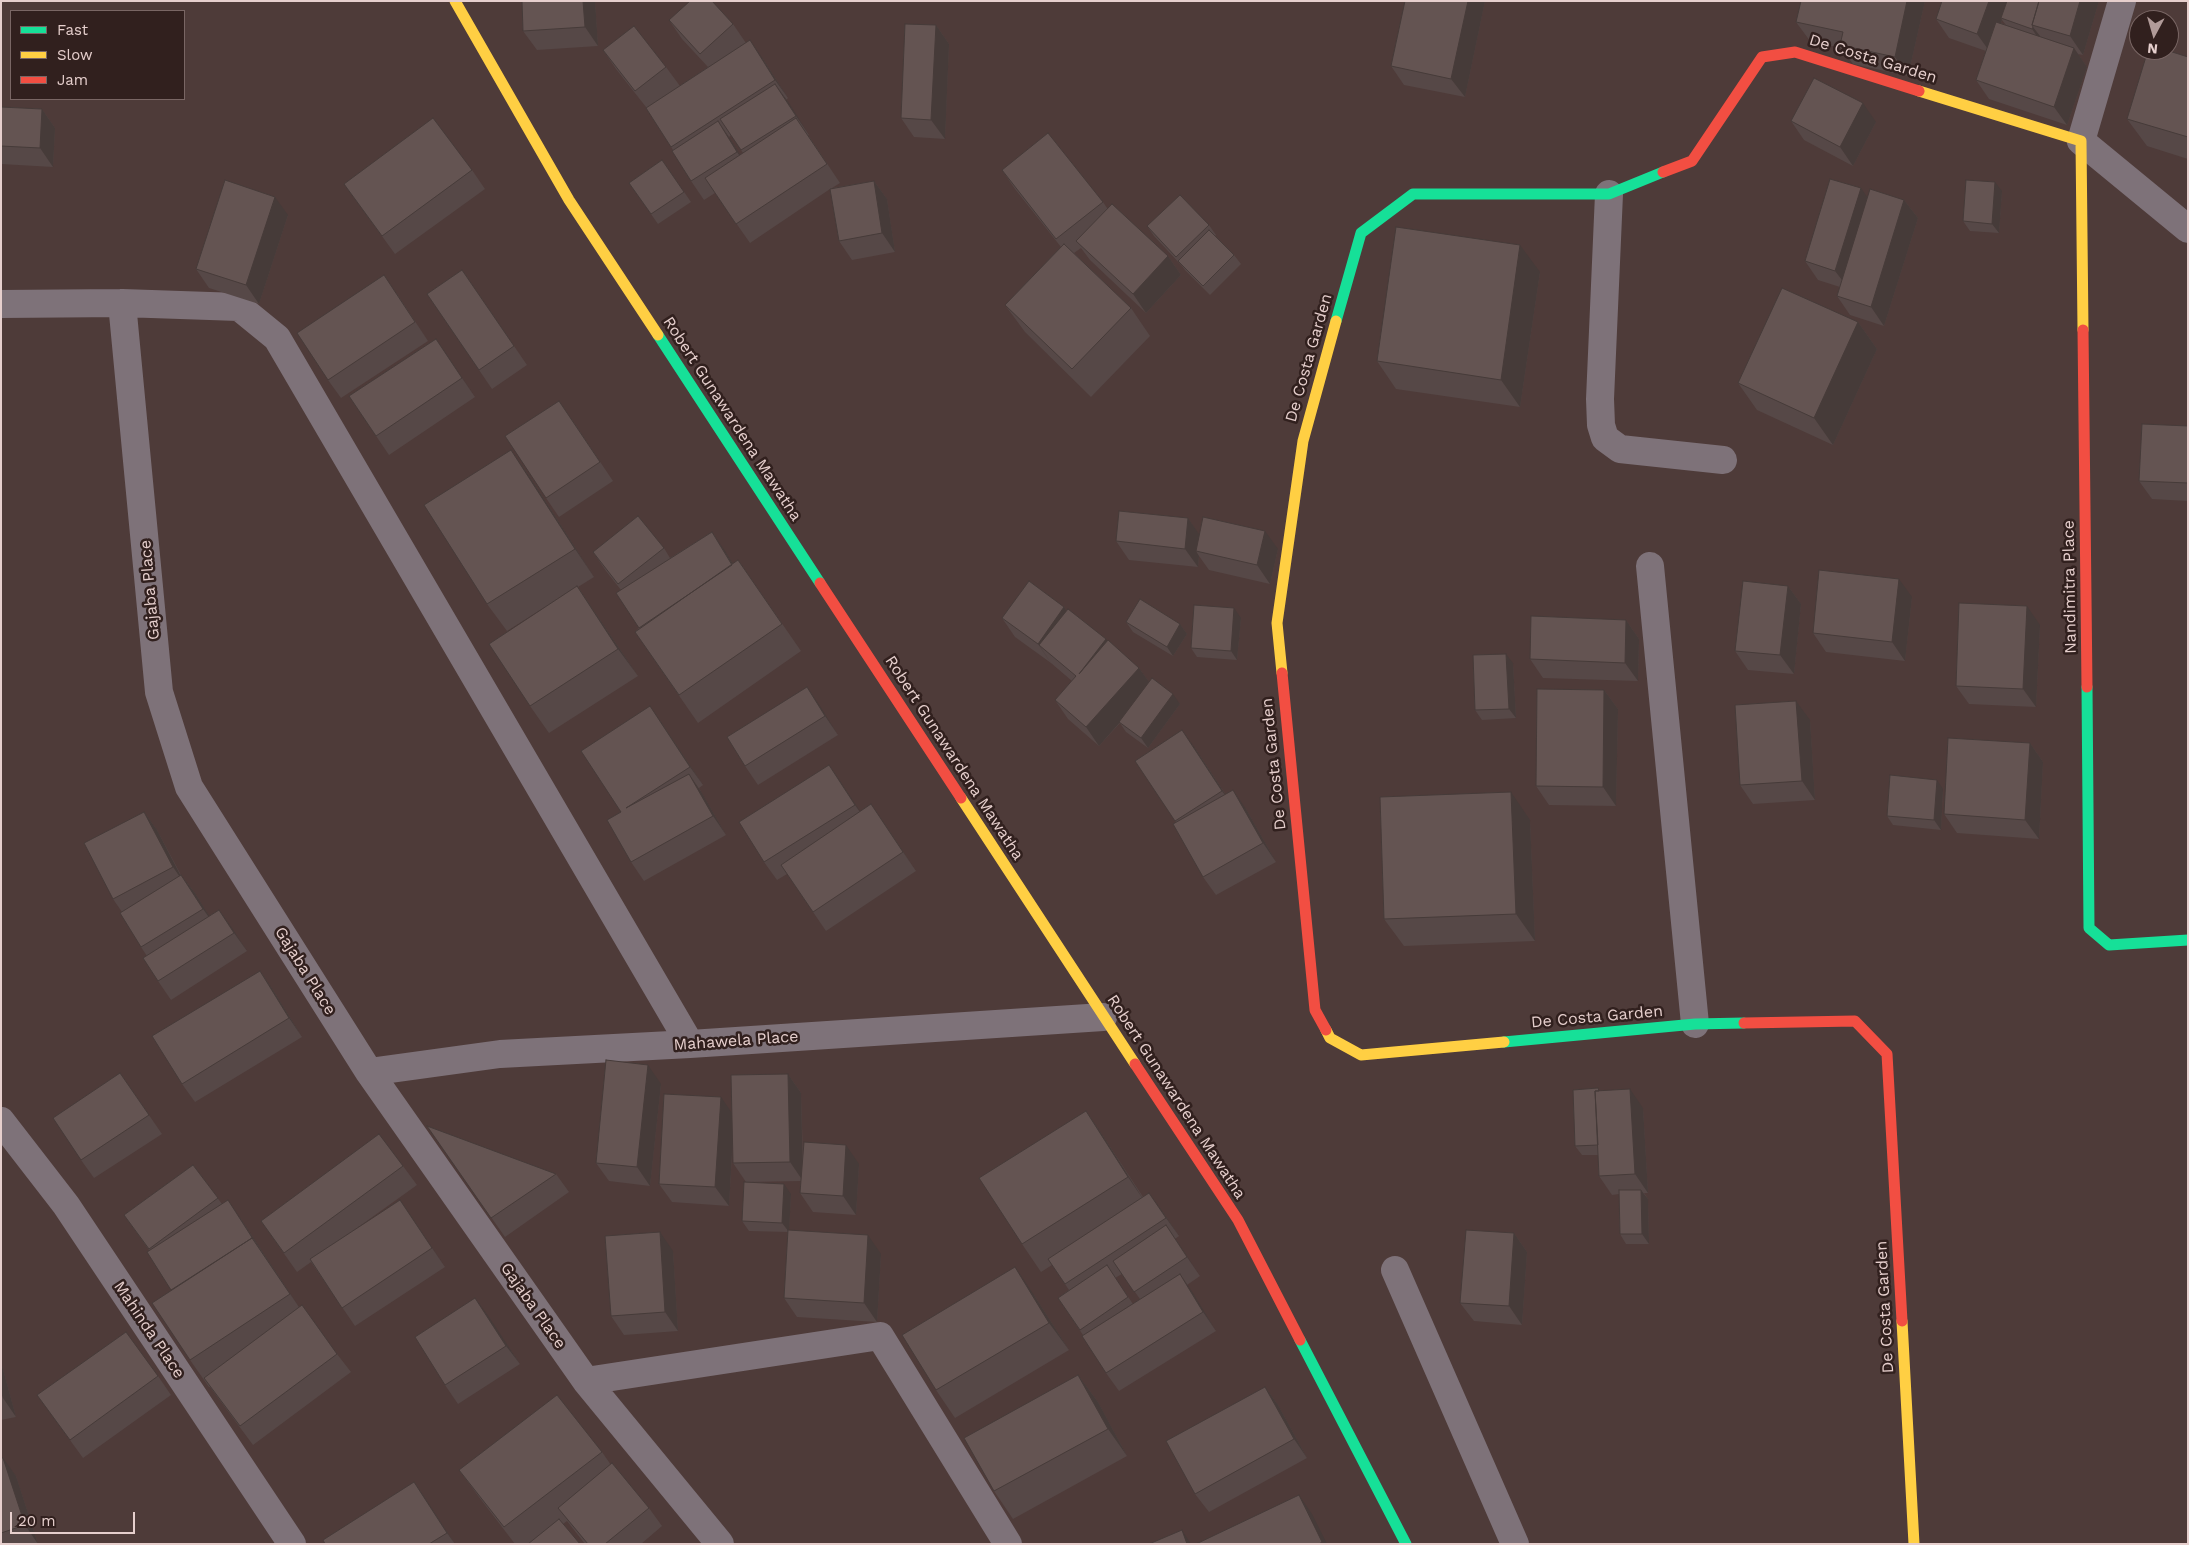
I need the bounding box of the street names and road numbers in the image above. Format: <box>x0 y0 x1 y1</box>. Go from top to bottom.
street label: De Costa Garden <box>1807 30 1939 88</box>
street label: De Costa Garden <box>1282 292 1336 424</box>
street label: Robert Gunawardena Mawatha <box>659 313 805 525</box>
street label: Nandimitra Place <box>2059 520 2081 654</box>
street label: Gajaba Place <box>136 539 164 641</box>
street label: Robert Gunawardena Mawatha <box>881 652 1027 864</box>
street label: De Costa Garden <box>1258 697 1290 831</box>
street label: Gajaba Place <box>270 923 340 1019</box>
street label: Robert Gunawardena Mawatha <box>1103 991 1249 1203</box>
street label: De Costa Garden <box>1530 1002 1664 1032</box>
street label: Mahawela Place <box>673 1027 799 1055</box>
street label: De Costa Garden <box>1872 1240 1898 1374</box>
street label: Gajaba Place <box>496 1259 570 1353</box>
street label: Mahinda Place <box>109 1278 189 1382</box>

